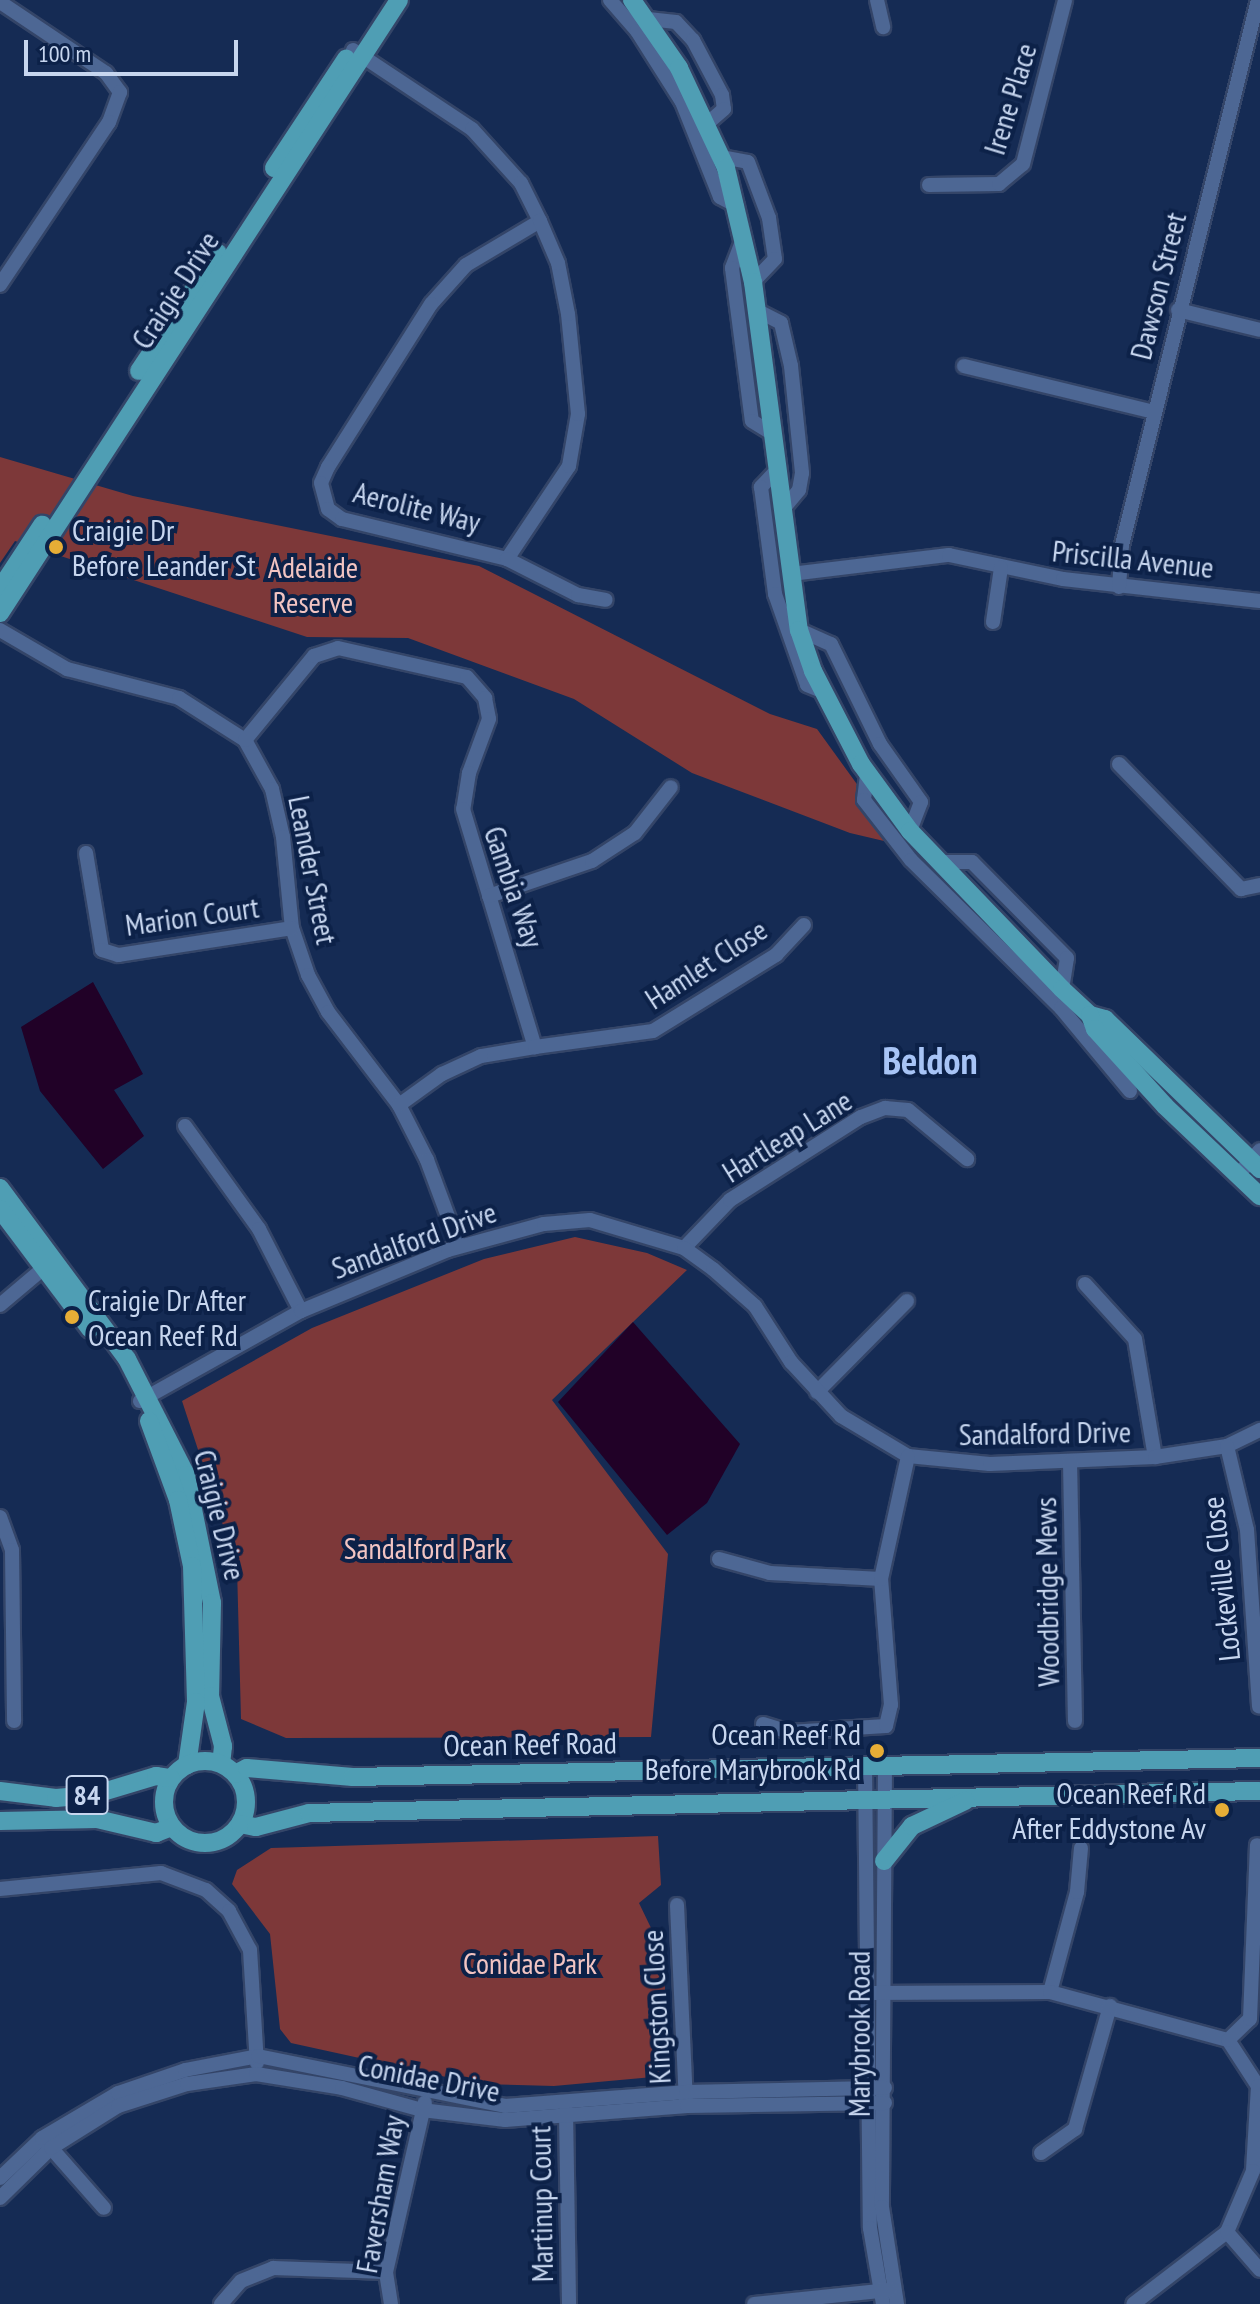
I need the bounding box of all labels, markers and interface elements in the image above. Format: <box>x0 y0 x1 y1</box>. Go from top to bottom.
scale bar <box>28 24 242 74</box>
text: 100 m <box>38 38 91 69</box>
street label: Irene Place <box>976 39 1044 159</box>
street label: Dawson Street <box>1122 209 1194 363</box>
street label: Craigie Drive <box>124 225 226 355</box>
street label: Aerolite Way <box>350 474 484 540</box>
place label: Craigie Dr Before Leander St <box>72 512 256 582</box>
street label: Priscilla Avenue <box>1050 533 1216 585</box>
marker: Craigie Dr Before Leander St <box>47 538 65 556</box>
park label: Adelaide Reserve <box>268 549 358 620</box>
street label: Leander Street <box>281 793 345 947</box>
street label: Gambia Way <box>476 821 552 953</box>
street label: Marion Court <box>123 889 261 943</box>
street label: Hamlet Close <box>638 911 774 1017</box>
district label: Beldon <box>883 1037 977 1083</box>
street label: Hartleap Lane <box>716 1082 858 1190</box>
street label: Sandalford Drive <box>327 1194 501 1286</box>
place label: Craigie Dr After Ocean Reef Rd <box>88 1282 247 1352</box>
marker: Craigie Dr After Ocean Reef Rd <box>63 1308 81 1326</box>
street label: Sandalford Drive <box>958 1413 1132 1453</box>
street label: Craigie Drive <box>186 1446 254 1584</box>
street label: Lockeville Close <box>1194 1495 1248 1663</box>
street label: Woodbridge Mews <box>1027 1497 1067 1687</box>
park label: Sandalford Park <box>344 1530 506 1566</box>
place label: Ocean Reef Rd Before Marybrook Rd <box>644 1716 861 1786</box>
street label: Ocean Reef Road <box>443 1724 617 1764</box>
marker: Ocean Reef Rd Before Marybrook Rd <box>868 1742 886 1760</box>
road number: 84 <box>65 1771 109 1819</box>
place label: Ocean Reef Rd After Eddystone Av <box>1011 1775 1206 1846</box>
marker: Ocean Reef Rd After Eddystone Av <box>1213 1801 1231 1819</box>
street label: Kingston Close <box>634 1929 678 2085</box>
park label: Conidae Park <box>463 1945 597 1981</box>
street label: Marybrook Road <box>841 1951 877 2117</box>
street label: Conidae Drive <box>355 2047 503 2109</box>
street label: Faversham Way <box>348 2112 412 2276</box>
street label: Martinup Court <box>522 2125 560 2283</box>

